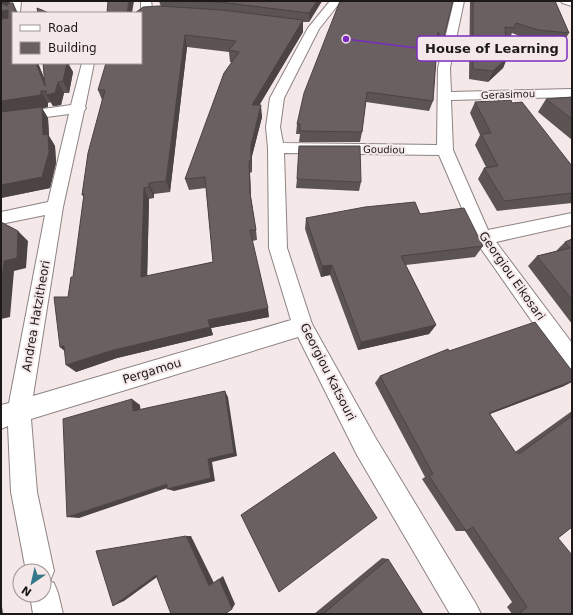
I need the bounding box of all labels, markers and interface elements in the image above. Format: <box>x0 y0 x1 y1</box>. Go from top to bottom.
legend <box>12 12 142 64</box>
text: Road <box>48 21 78 35</box>
callout: House of Learning <box>417 36 567 61</box>
text: Building <box>48 41 97 55</box>
text: House of Learning <box>425 41 559 56</box>
street label: Gerasimou <box>481 88 535 101</box>
street label: Goudiou <box>363 144 405 155</box>
street label: Georgiou Eikosari <box>476 229 548 323</box>
street label: Andrea Hatzitheori <box>19 259 53 373</box>
street label: Georgiou Katsouri <box>297 321 359 423</box>
street label: Pergamou <box>121 355 183 387</box>
north arrow <box>12 563 52 603</box>
text: N <box>19 583 34 599</box>

